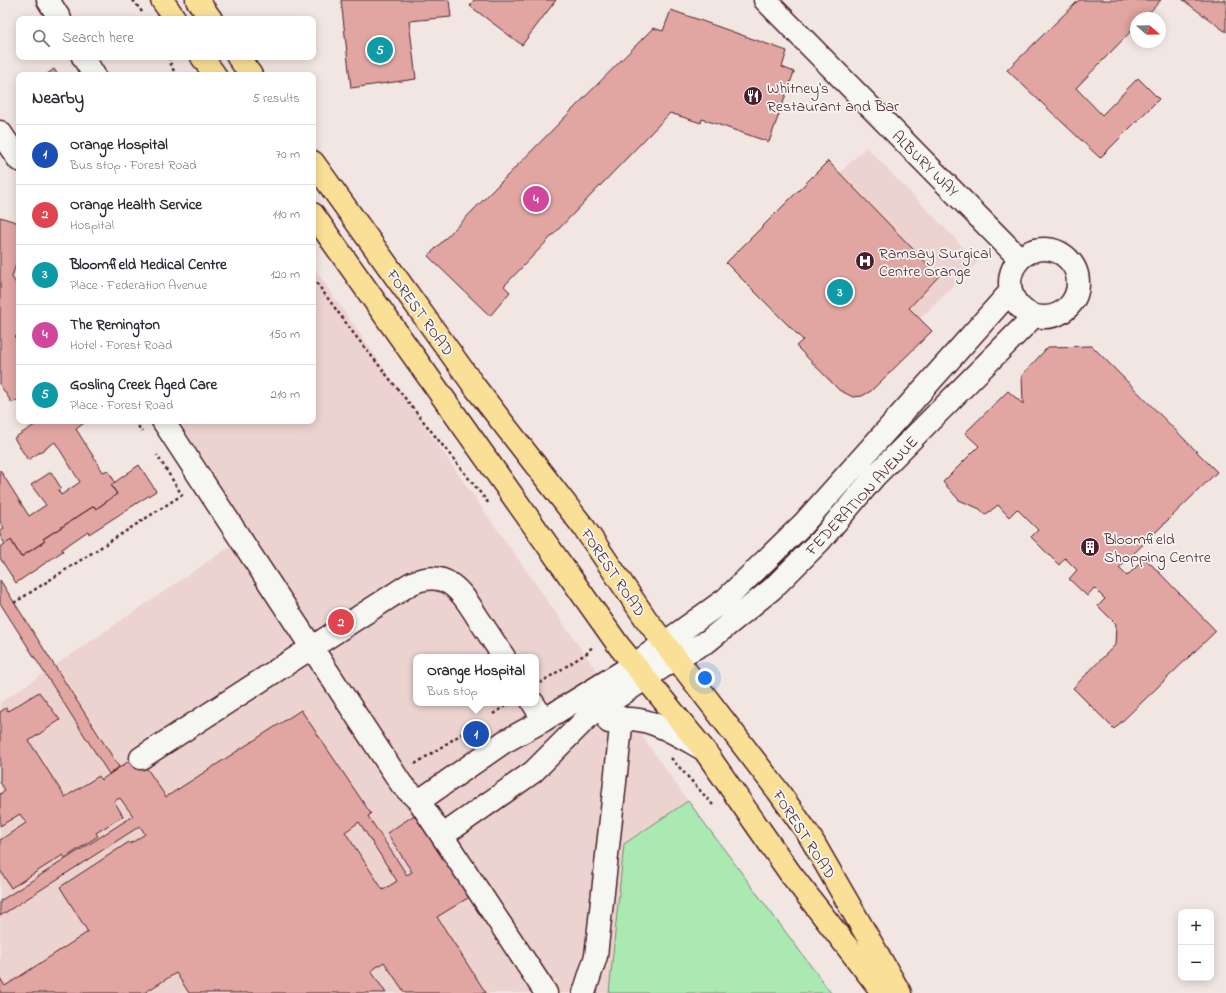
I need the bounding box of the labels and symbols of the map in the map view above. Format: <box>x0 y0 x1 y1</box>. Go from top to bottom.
north arrow <box>1130 12 1166 48</box>
pin: 5 <box>367 35 393 65</box>
place label: Whitney's Restaurant and Bar <box>767 77 899 119</box>
restaurant icon: Whitney's Restaurant and Bar <box>742 85 764 107</box>
street label: ALBURY WAY <box>886 125 964 204</box>
pin: 4 <box>523 184 549 214</box>
place label: Ramsay Surgical Centre Orange <box>879 242 992 284</box>
hospital icon: Ramsay Surgical Centre Orange <box>854 250 876 272</box>
street label: FOREST ROAD <box>379 264 459 361</box>
pin: 3 <box>827 277 853 307</box>
street label: FEDERATION AVENUE <box>800 431 924 562</box>
street label: FOREST ROAD <box>573 523 651 622</box>
place label: Bloomfield Shopping Centre <box>1103 528 1212 570</box>
building icon: Bloomfield Shopping Centre <box>1079 536 1101 558</box>
pin: 2 <box>328 607 354 637</box>
your location <box>695 668 715 688</box>
pin: 1 <box>463 719 489 749</box>
street label: FOREST ROAD <box>765 785 841 884</box>

